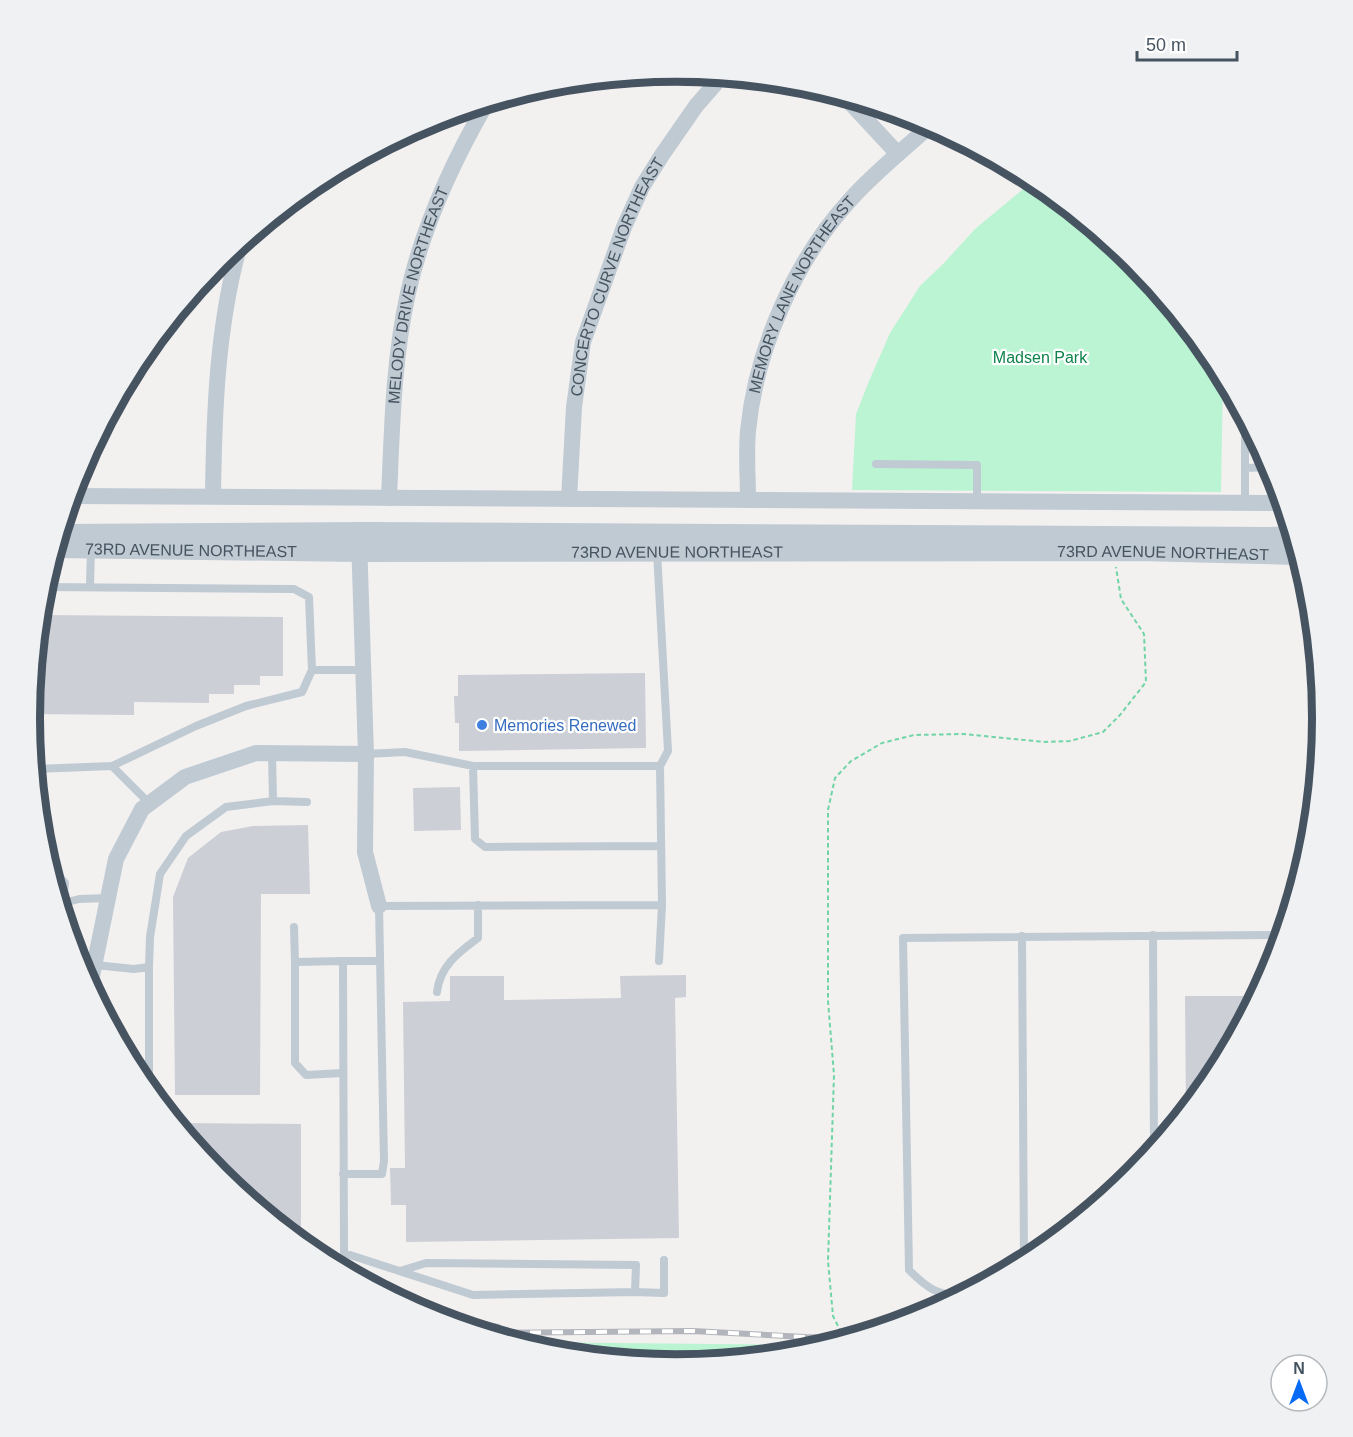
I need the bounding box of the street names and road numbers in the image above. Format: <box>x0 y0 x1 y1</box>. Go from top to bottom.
street label: CONCERTO CURVE NORTHEAST <box>567 154 667 397</box>
street label: MELODY DRIVE NORTHEAST <box>385 184 451 404</box>
street label: MEMORY LANE NORTHEAST <box>745 192 858 395</box>
street label: 73RD AVENUE NORTHEAST <box>85 540 297 560</box>
street label: 73RD AVENUE NORTHEAST <box>1057 542 1269 563</box>
street label: 73RD AVENUE NORTHEAST <box>571 543 783 560</box>

